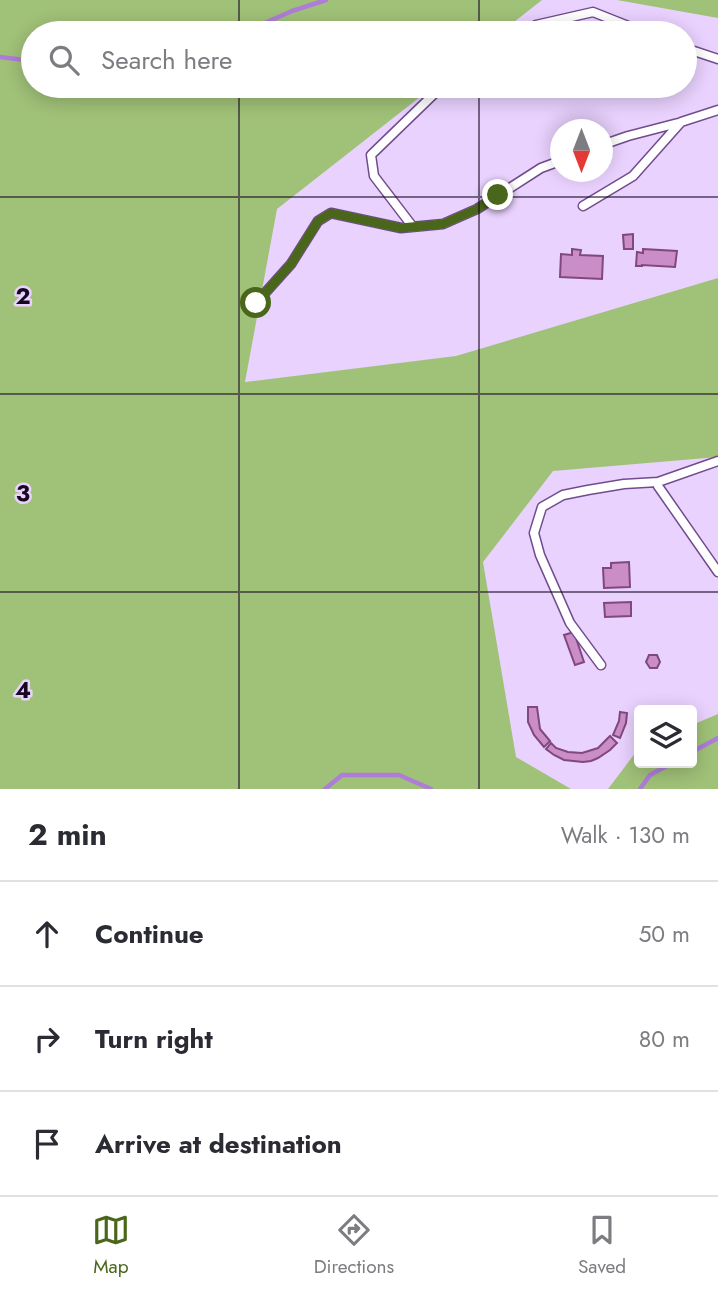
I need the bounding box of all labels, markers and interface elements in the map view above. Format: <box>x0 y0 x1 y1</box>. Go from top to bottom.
search box <box>21 21 697 98</box>
icon: search <box>45 41 83 79</box>
text: Search here <box>101 41 233 79</box>
north arrow <box>550 119 613 182</box>
route end <box>482 179 513 210</box>
text: 2 <box>15 279 31 313</box>
route start <box>240 287 271 318</box>
text: 3 <box>16 476 30 510</box>
text: 4 <box>15 673 31 707</box>
map controls <box>634 705 697 768</box>
button: layers <box>634 705 697 768</box>
text: 2 min <box>28 813 107 856</box>
text: Walk · 130 m <box>561 818 690 852</box>
icon: ahead <box>28 915 66 953</box>
text: Continue <box>95 915 204 953</box>
text: 50 m <box>638 917 690 951</box>
icon: right <box>28 1020 66 1058</box>
text: Turn right <box>95 1020 213 1058</box>
text: 80 m <box>639 1022 690 1056</box>
icon: arrive <box>28 1125 66 1163</box>
text: Arrive at destination <box>95 1125 342 1163</box>
tab: Map <box>92 1211 130 1280</box>
tab: Directions <box>314 1211 394 1280</box>
tab: Saved <box>578 1211 626 1280</box>

